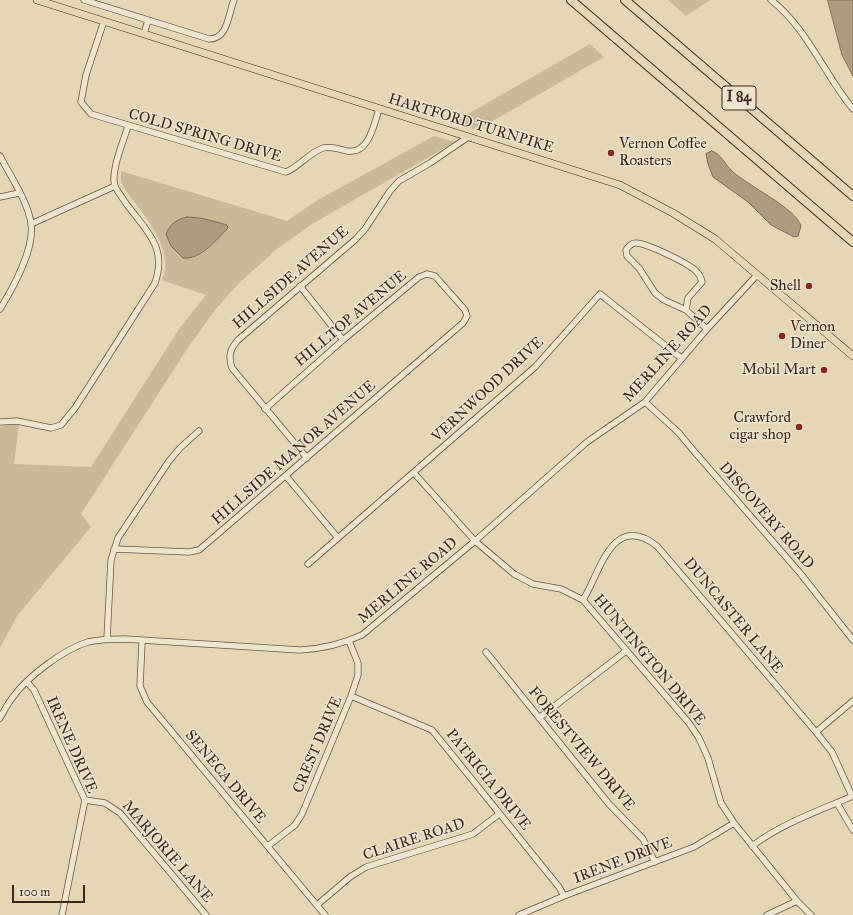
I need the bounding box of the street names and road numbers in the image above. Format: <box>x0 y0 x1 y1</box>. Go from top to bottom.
road number: I 84 <box>722 86 756 110</box>
street label: HARTFORD TURNPIKE <box>386 90 556 158</box>
street label: COLD SPRING DRIVE <box>126 106 284 166</box>
street label: HILLSIDE AVENUE <box>229 223 353 333</box>
street label: HILLTOP AVENUE <box>292 267 410 371</box>
street label: MERLINE ROAD <box>620 302 716 406</box>
street label: VERNWOOD DRIVE <box>428 334 548 446</box>
street label: HILLSIDE MANOR AVENUE <box>209 377 379 529</box>
street label: DISCOVERY ROAD <box>715 459 817 573</box>
street label: MERLINE ROAD <box>355 534 461 628</box>
street label: DUNCASTER LANE <box>680 555 786 677</box>
street label: HUNTINGTON DRIVE <box>589 591 709 729</box>
street label: FORESTVIEW DRIVE <box>524 683 638 815</box>
street label: IRENE DRIVE <box>42 694 100 796</box>
street label: CREST DRIVE <box>289 694 347 796</box>
street label: PATRICIA DRIVE <box>442 726 534 834</box>
street label: SENECA DRIVE <box>181 727 269 827</box>
street label: MARJORIE LANE <box>118 797 216 907</box>
street label: CLAIRE ROAD <box>361 815 467 865</box>
street label: IRENE DRIVE <box>571 834 675 888</box>

